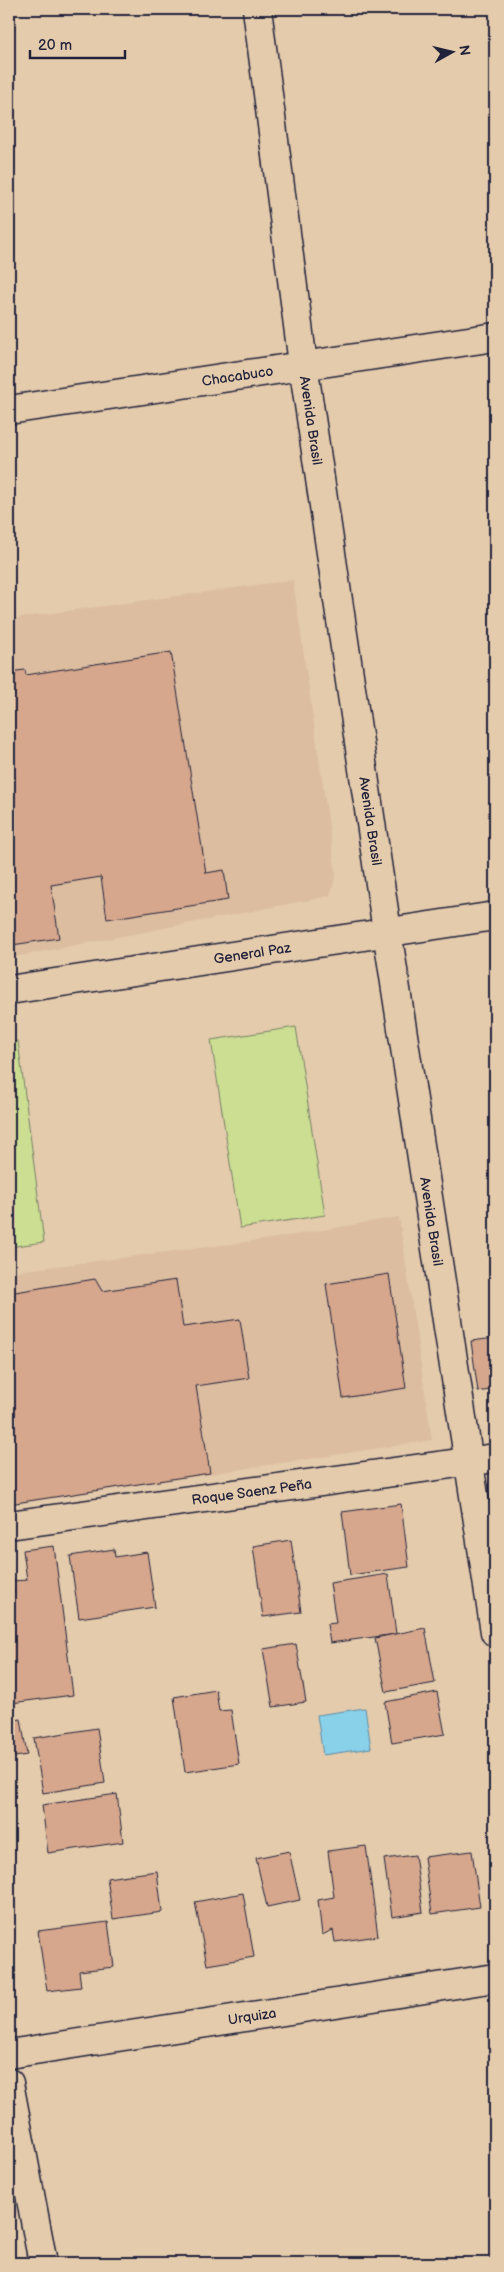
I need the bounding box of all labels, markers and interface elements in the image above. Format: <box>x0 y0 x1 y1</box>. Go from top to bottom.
scale bar <box>30 28 125 60</box>
north arrow <box>426 28 476 78</box>
text: 20 m <box>38 36 72 55</box>
text: N <box>455 44 474 57</box>
street label: Chacabuco <box>201 362 274 390</box>
street label: Avenida Brasil <box>296 375 326 466</box>
street label: Avenida Brasil <box>355 776 385 867</box>
street label: General Paz <box>213 939 292 968</box>
street label: Avenida Brasil <box>416 1176 446 1267</box>
street label: Roque Saenz Peña <box>191 1475 313 1509</box>
street label: Urquiza <box>227 2004 278 2029</box>

